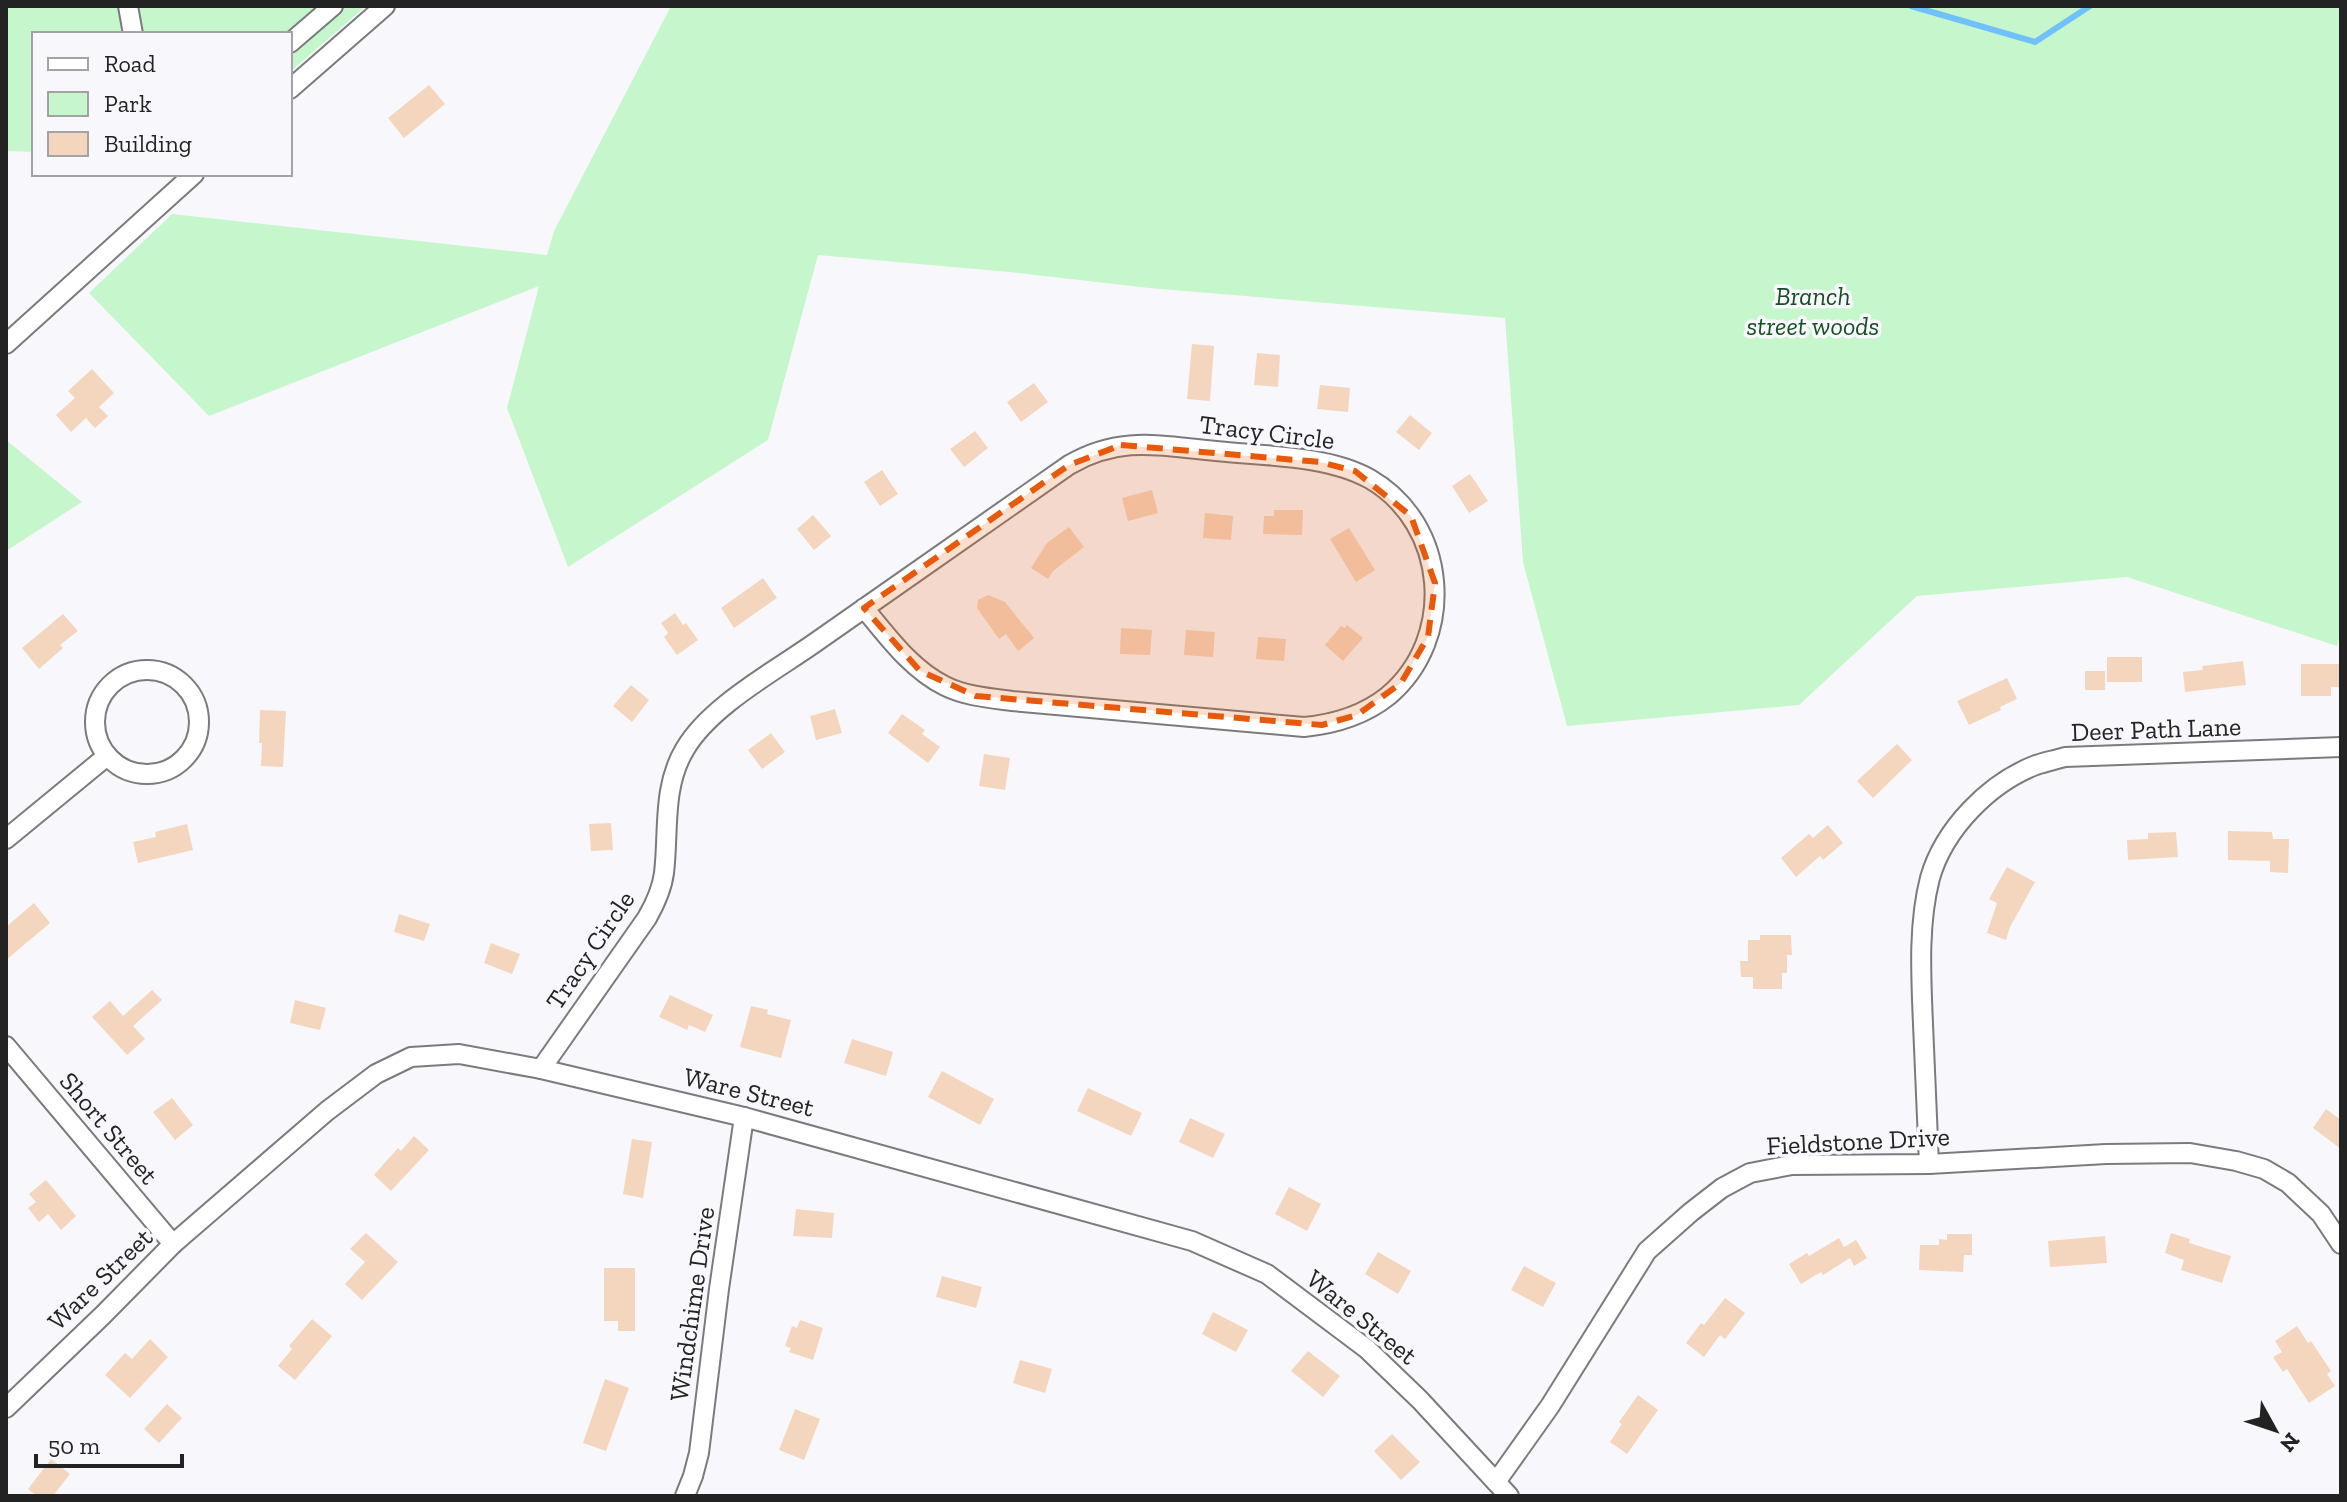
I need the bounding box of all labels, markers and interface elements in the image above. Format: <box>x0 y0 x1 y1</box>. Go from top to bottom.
legend <box>32 32 292 176</box>
text: Road <box>104 49 156 78</box>
text: Park <box>104 89 152 118</box>
text: Building <box>104 129 192 158</box>
park label: Branch street woods <box>1747 280 1880 342</box>
street label: Tracy Circle <box>1198 408 1336 456</box>
street label: Deer Path Lane <box>2070 710 2242 748</box>
street label: Tracy Circle <box>539 885 641 1015</box>
street label: Ware Street <box>680 1060 818 1124</box>
street label: Short Street <box>53 1065 165 1191</box>
street label: Fieldstone Drive <box>1765 1120 1951 1162</box>
street label: Windchime Drive <box>663 1205 721 1403</box>
street label: Ware Street <box>41 1221 159 1337</box>
street label: Ware Street <box>1300 1263 1424 1372</box>
north arrow <box>2235 1390 2315 1470</box>
scale bar <box>36 1418 182 1468</box>
text: N <box>2274 1427 2306 1458</box>
text: 50 m <box>48 1431 101 1460</box>

